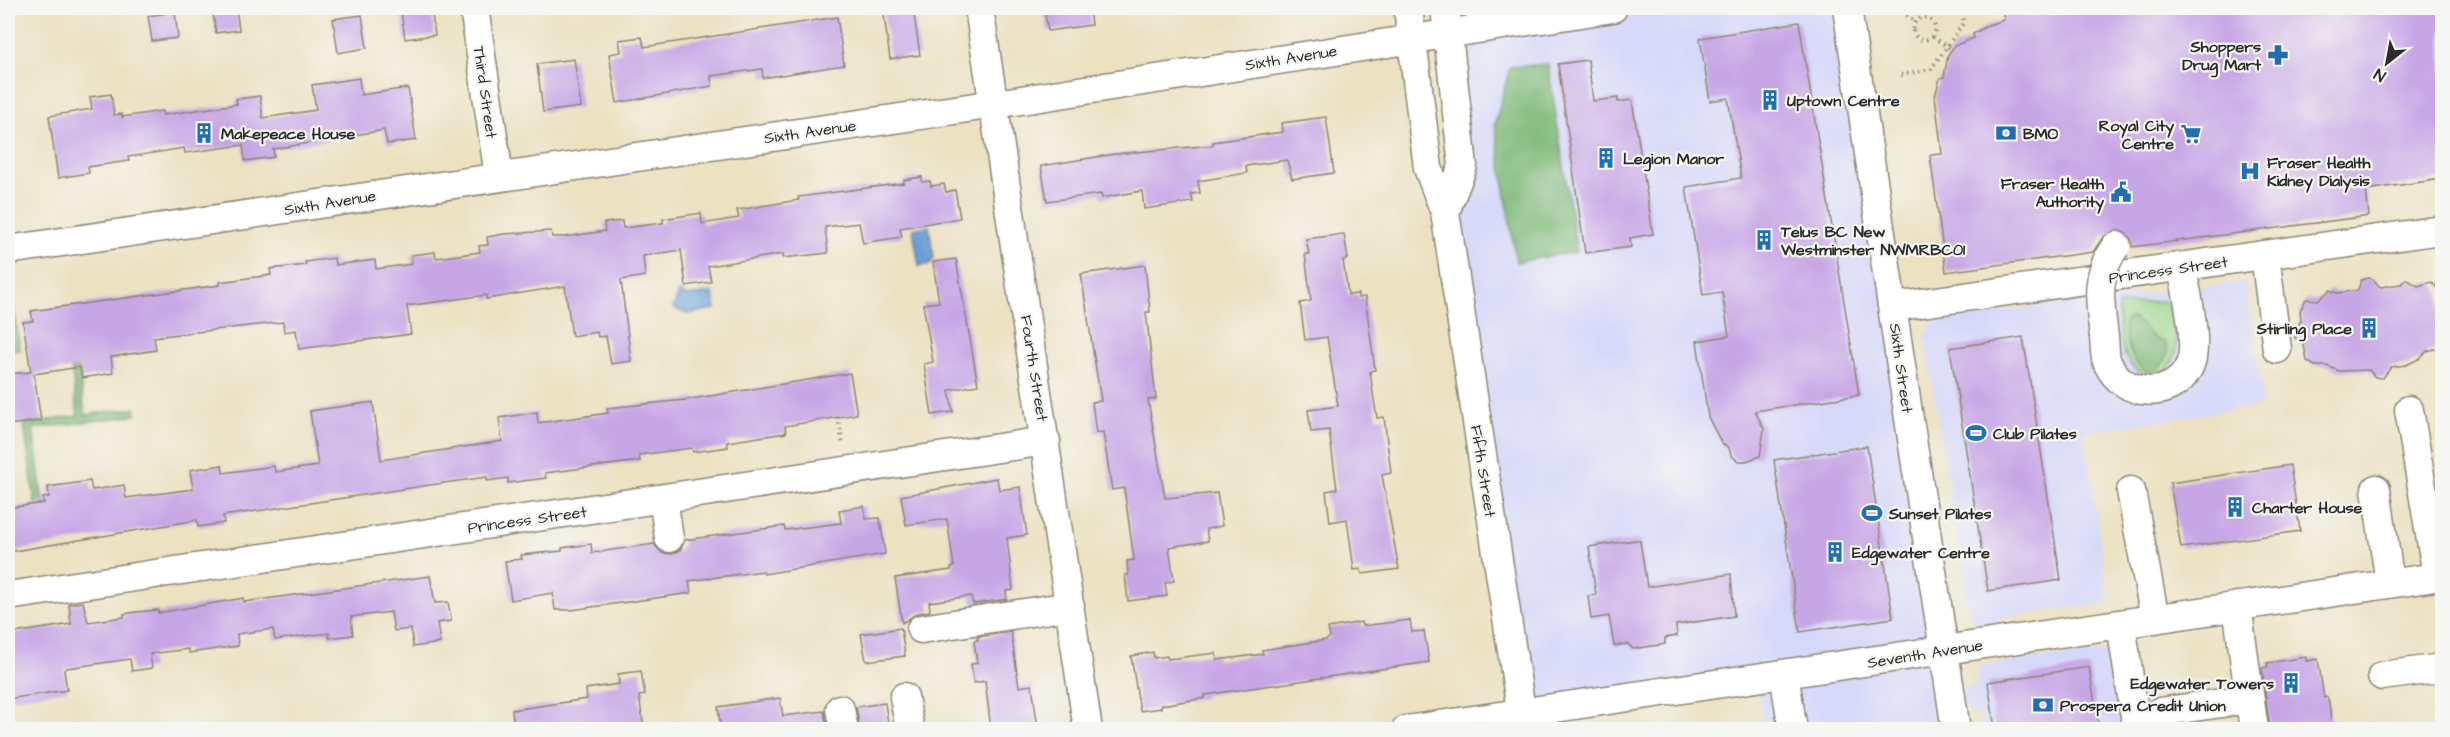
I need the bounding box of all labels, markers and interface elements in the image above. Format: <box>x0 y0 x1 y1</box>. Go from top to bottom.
north arrow <box>2357 33 2417 93</box>
place label: Shoppers Drug Mart <box>2182 36 2262 78</box>
street label: Sixth Avenue <box>1244 40 1339 76</box>
pharmacy icon: Shoppers Drug Mart <box>2266 43 2290 67</box>
street label: Third Street <box>468 45 502 140</box>
text: N <box>2370 63 2390 87</box>
building icon: Uptown Centre <box>1758 88 1782 112</box>
place label: Uptown Centre <box>1787 90 1900 112</box>
street label: Sixth Avenue <box>763 115 858 149</box>
place label: Royal City Centre <box>2099 115 2174 155</box>
building icon: Makepeace House <box>192 121 216 145</box>
bank icon: BMO <box>1994 121 2018 145</box>
supermarket icon: Royal City Centre <box>2179 122 2203 146</box>
place label: Makepeace House <box>221 123 356 145</box>
place label: BMO <box>2023 123 2059 145</box>
building icon: Legion Manor <box>1594 146 1618 170</box>
place label: Legion Manor <box>1623 148 1724 172</box>
place label: Fraser Health Kidney Dialysis <box>2267 152 2371 193</box>
hospital icon: Fraser Health Kidney Dialysis <box>2238 159 2262 183</box>
place label: Fraser Health Authority <box>2001 173 2105 214</box>
public building icon: Fraser Health Authority <box>2109 180 2133 204</box>
street label: Sixth Avenue <box>283 185 378 221</box>
place label: Telus BC New Westminster NWMRBC01 <box>1780 221 1966 261</box>
building icon: Telus BC New Westminster NWMRBC01 <box>1752 228 1776 252</box>
street label: Princess Street <box>2107 251 2230 289</box>
street label: Fourth Street <box>1015 314 1053 423</box>
building icon: Stirling Place <box>2357 316 2381 340</box>
place label: Stirling Place <box>2256 318 2352 342</box>
street label: Sixth Street <box>1884 322 1918 415</box>
sports icon: Club Pilates <box>1964 421 1988 445</box>
street label: Fifth Street <box>1465 423 1501 519</box>
place label: Club Pilates <box>1993 423 2077 445</box>
building icon: Charter House <box>2223 495 2247 519</box>
place label: Charter House <box>2252 497 2362 519</box>
street label: Princess Street <box>466 501 589 539</box>
sports icon: Sunset Pilates <box>1860 501 1884 525</box>
place label: Sunset Pilates <box>1888 503 1991 525</box>
building icon: Edgewater Centre <box>1823 540 1847 564</box>
place label: Edgewater Centre <box>1852 542 1990 566</box>
street label: Seventh Avenue <box>1866 634 1985 674</box>
building icon: Edgewater Towers <box>2279 671 2303 695</box>
place label: Edgewater Towers <box>2131 673 2274 697</box>
bank icon: Prospera Credit Union <box>2031 693 2055 717</box>
place label: Prospera Credit Union <box>2060 695 2226 717</box>

